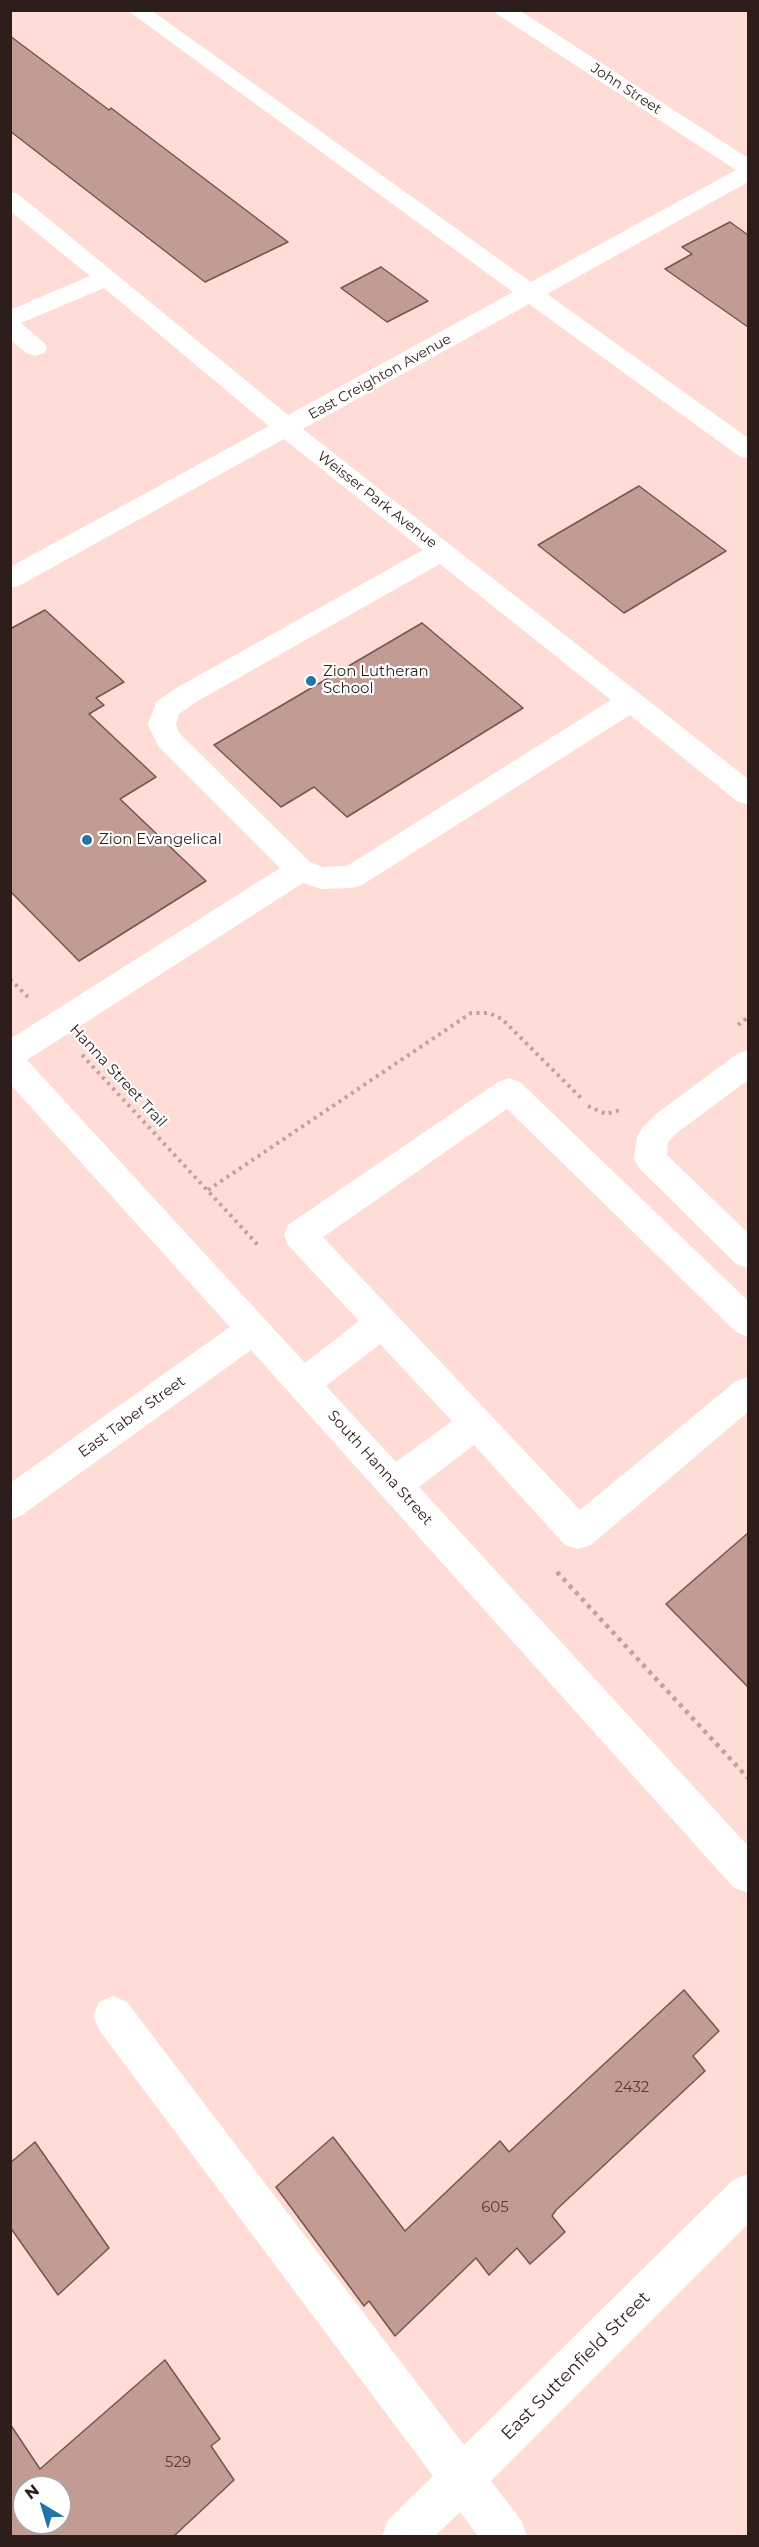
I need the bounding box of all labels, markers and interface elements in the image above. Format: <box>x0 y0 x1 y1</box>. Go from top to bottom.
street label: John Street <box>588 60 664 118</box>
street label: East Creighton Avenue <box>306 331 454 423</box>
street label: Weisser Park Avenue <box>314 448 440 552</box>
place label: Zion Lutheran School <box>323 663 429 698</box>
marker: Zion Lutheran School <box>304 674 318 688</box>
place label: Zion Evangelical <box>99 831 222 849</box>
marker: Zion Evangelical <box>80 833 94 847</box>
street label: Hanna Street Trail <box>66 1021 170 1131</box>
street label: East Taber Street <box>75 1372 189 1462</box>
street label: South Hanna Street <box>324 1407 436 1529</box>
house number: 2432 <box>615 2079 649 2097</box>
house number: 605 <box>481 2199 509 2217</box>
street label: East Suttenfield Street <box>497 2287 655 2445</box>
house number: 529 <box>165 2454 191 2472</box>
north arrow <box>12 2475 72 2535</box>
text: N <box>21 2481 43 2503</box>

